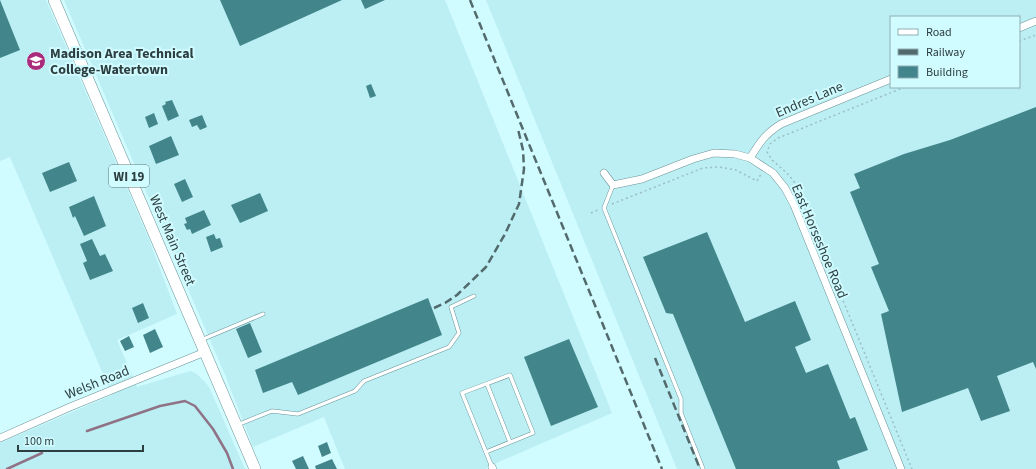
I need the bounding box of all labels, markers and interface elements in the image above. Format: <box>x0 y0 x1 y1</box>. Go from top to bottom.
legend <box>890 16 1020 88</box>
text: Road <box>926 24 952 41</box>
place label: Madison Area Technical College-Watertown <box>50 44 194 80</box>
text: Railway <box>926 44 965 61</box>
school or university icon: Madison Area Technical College-Watertown <box>25 50 47 72</box>
text: Building <box>926 64 968 81</box>
street label: Endres Lane <box>773 77 846 123</box>
road number: WI 19 <box>109 165 149 187</box>
street label: East Horseshoe Road <box>786 181 852 302</box>
street label: West Main Street <box>144 192 200 289</box>
street label: Welsh Road <box>62 361 133 405</box>
scale bar <box>18 427 143 453</box>
text: 100 m <box>24 433 54 450</box>

